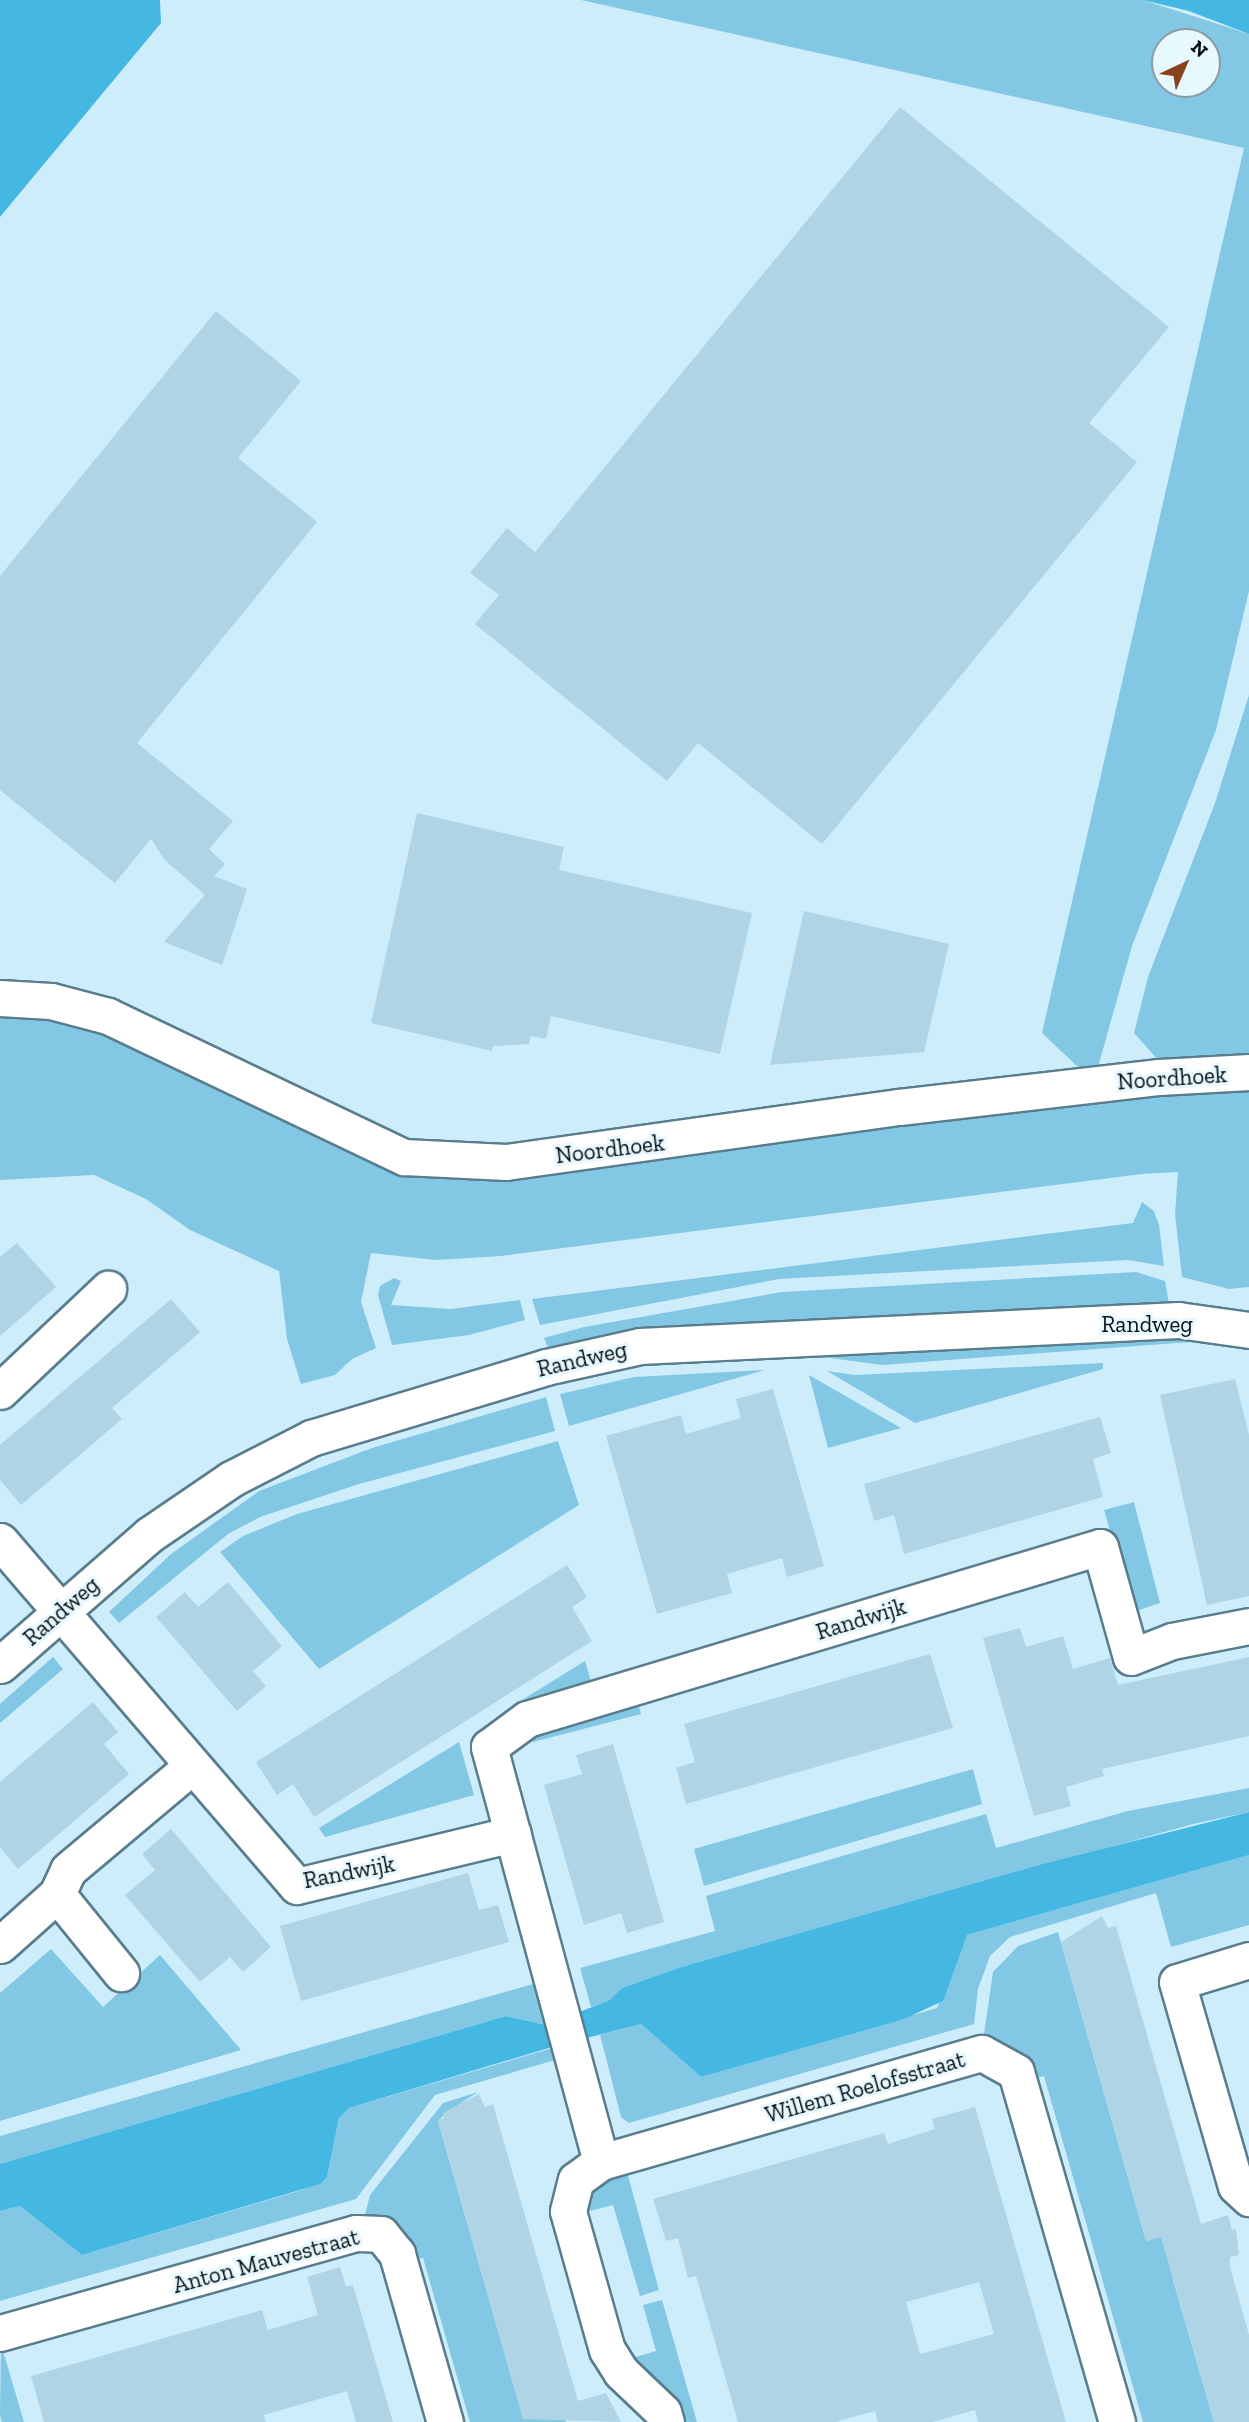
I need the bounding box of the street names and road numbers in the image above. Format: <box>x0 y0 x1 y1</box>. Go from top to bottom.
street label: Noordhoek <box>1116 1060 1228 1096</box>
street label: Noordhoek <box>554 1129 666 1169</box>
street label: Randweg <box>1101 1310 1193 1338</box>
street label: Randweg <box>534 1335 630 1383</box>
street label: Randweg <box>17 1571 105 1651</box>
street label: Randwijk <box>813 1592 909 1646</box>
street label: Randwijk <box>301 1850 397 1894</box>
street label: Willem Roelofsstraat <box>762 2045 968 2129</box>
street label: Anton Mauvestraat <box>170 2223 362 2299</box>

